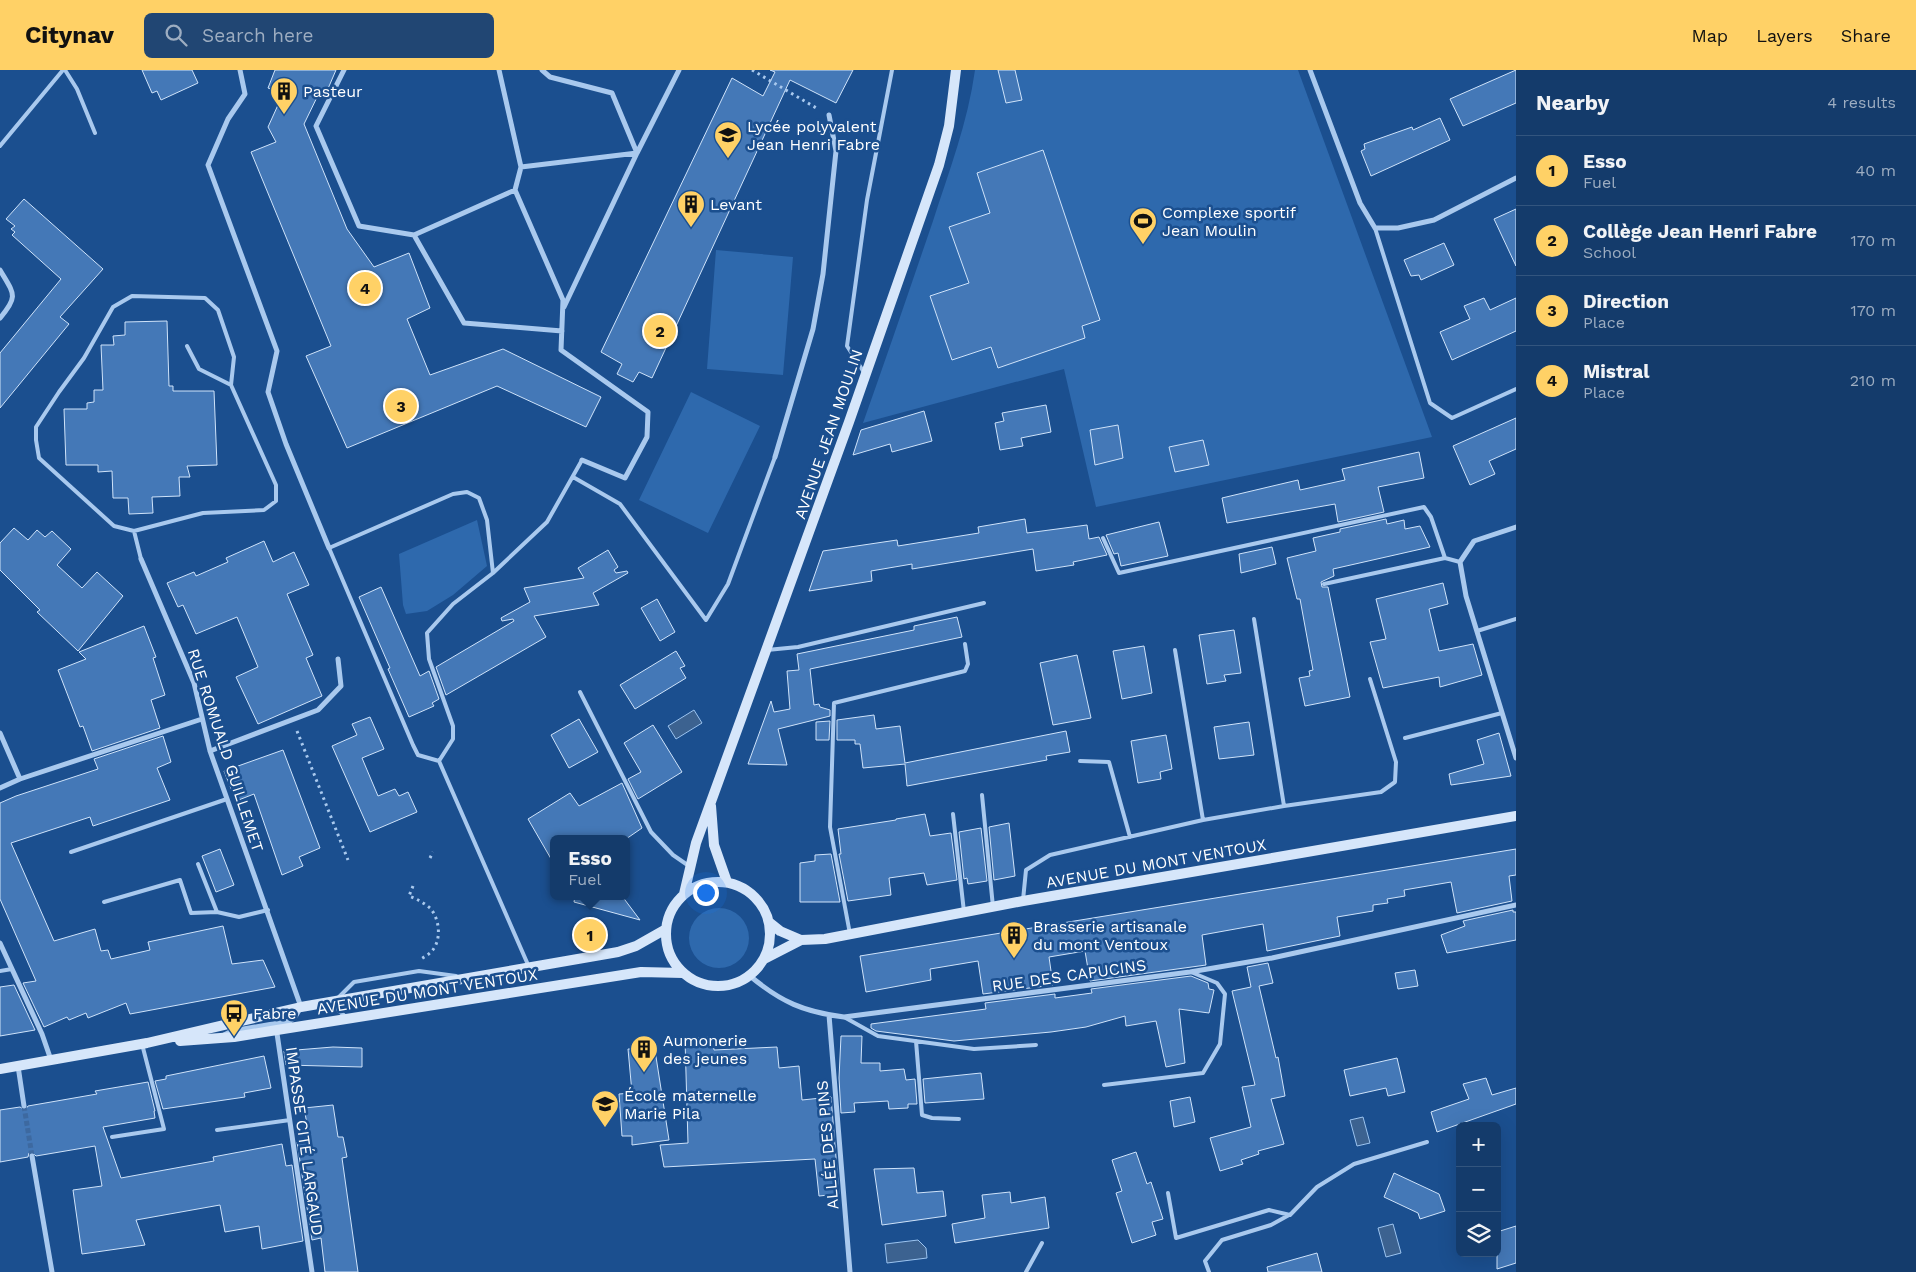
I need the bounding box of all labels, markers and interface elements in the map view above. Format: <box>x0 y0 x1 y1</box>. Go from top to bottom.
search box <box>144 13 494 58</box>
text: Citynav <box>25 21 114 49</box>
icon: search <box>162 21 190 49</box>
text: Search here <box>202 24 313 47</box>
text: Map <box>1691 25 1728 46</box>
text: Layers <box>1756 25 1813 46</box>
text: Share <box>1841 25 1891 46</box>
building icon: Pasteur <box>269 76 299 115</box>
place label: Pasteur <box>303 82 363 101</box>
text: Nearby <box>1536 90 1609 115</box>
text: 4 results <box>1827 93 1896 112</box>
place label: Lycée polyvalent Jean Henri Fabre <box>747 117 880 154</box>
school or university icon: Lycée polyvalent Jean Henri Fabre <box>713 120 743 159</box>
text: Esso <box>1583 150 1627 173</box>
text: 1 <box>1549 161 1555 180</box>
text: 40 m <box>1856 161 1896 180</box>
text: Fuel <box>1583 173 1616 192</box>
building icon: Levant <box>676 189 706 228</box>
place label: Levant <box>710 195 762 214</box>
place label: Complexe sportif Jean Moulin <box>1162 203 1297 240</box>
sports icon: Complexe sportif Jean Moulin <box>1128 206 1158 245</box>
text: Collège Jean Henri Fabre <box>1583 220 1817 243</box>
text: 2 <box>1547 231 1557 250</box>
text: 170 m <box>1850 231 1896 250</box>
text: School <box>1583 243 1636 262</box>
pin: 4 <box>349 269 381 307</box>
text: Direction <box>1583 290 1669 313</box>
text: 3 <box>1547 301 1557 320</box>
text: 170 m <box>1850 301 1896 320</box>
pin: 2 <box>644 312 676 350</box>
text: Place <box>1583 313 1625 332</box>
street label: AVENUE JEAN MOULIN <box>790 347 867 522</box>
text: Mistral <box>1583 360 1650 383</box>
text: 4 <box>1547 371 1557 390</box>
text: 210 m <box>1850 371 1896 390</box>
text: Place <box>1583 383 1625 402</box>
pin: 3 <box>385 387 417 425</box>
street label: RUE ROMUALD GUILLEMET <box>184 646 267 854</box>
popup <box>550 835 630 900</box>
street label: AVENUE DU MONT VENTOUX <box>1044 835 1268 892</box>
text: Esso <box>568 847 612 870</box>
text: Fuel <box>568 870 601 889</box>
your location <box>693 880 719 906</box>
pin: 1 <box>574 916 606 954</box>
place label: Brasserie artisanale du mont Ventoux <box>1033 917 1187 954</box>
building icon: Brasserie artisanale du mont Ventoux <box>999 920 1029 959</box>
street label: RUE DES CAPUCINS <box>991 955 1147 996</box>
street label: AVENUE DU MONT VENTOUX <box>315 965 539 1018</box>
bus stop icon: Fabre <box>219 998 249 1037</box>
place label: Fabre <box>253 1004 297 1023</box>
place label: Aumonerie des jeunes <box>663 1031 747 1068</box>
building icon: Aumonerie des jeunes <box>629 1034 659 1073</box>
street label: IMPASSE CITÉ LARGAUD <box>282 1045 327 1237</box>
street label: ALLÉE DES PINS <box>812 1080 843 1210</box>
place label: École maternelle Marie Pila <box>624 1086 757 1123</box>
school or university icon: École maternelle Marie Pila <box>590 1089 620 1128</box>
map controls <box>1456 1122 1501 1257</box>
button: + <box>1456 1122 1501 1167</box>
button: − <box>1456 1167 1501 1212</box>
button: layers <box>1456 1212 1501 1257</box>

